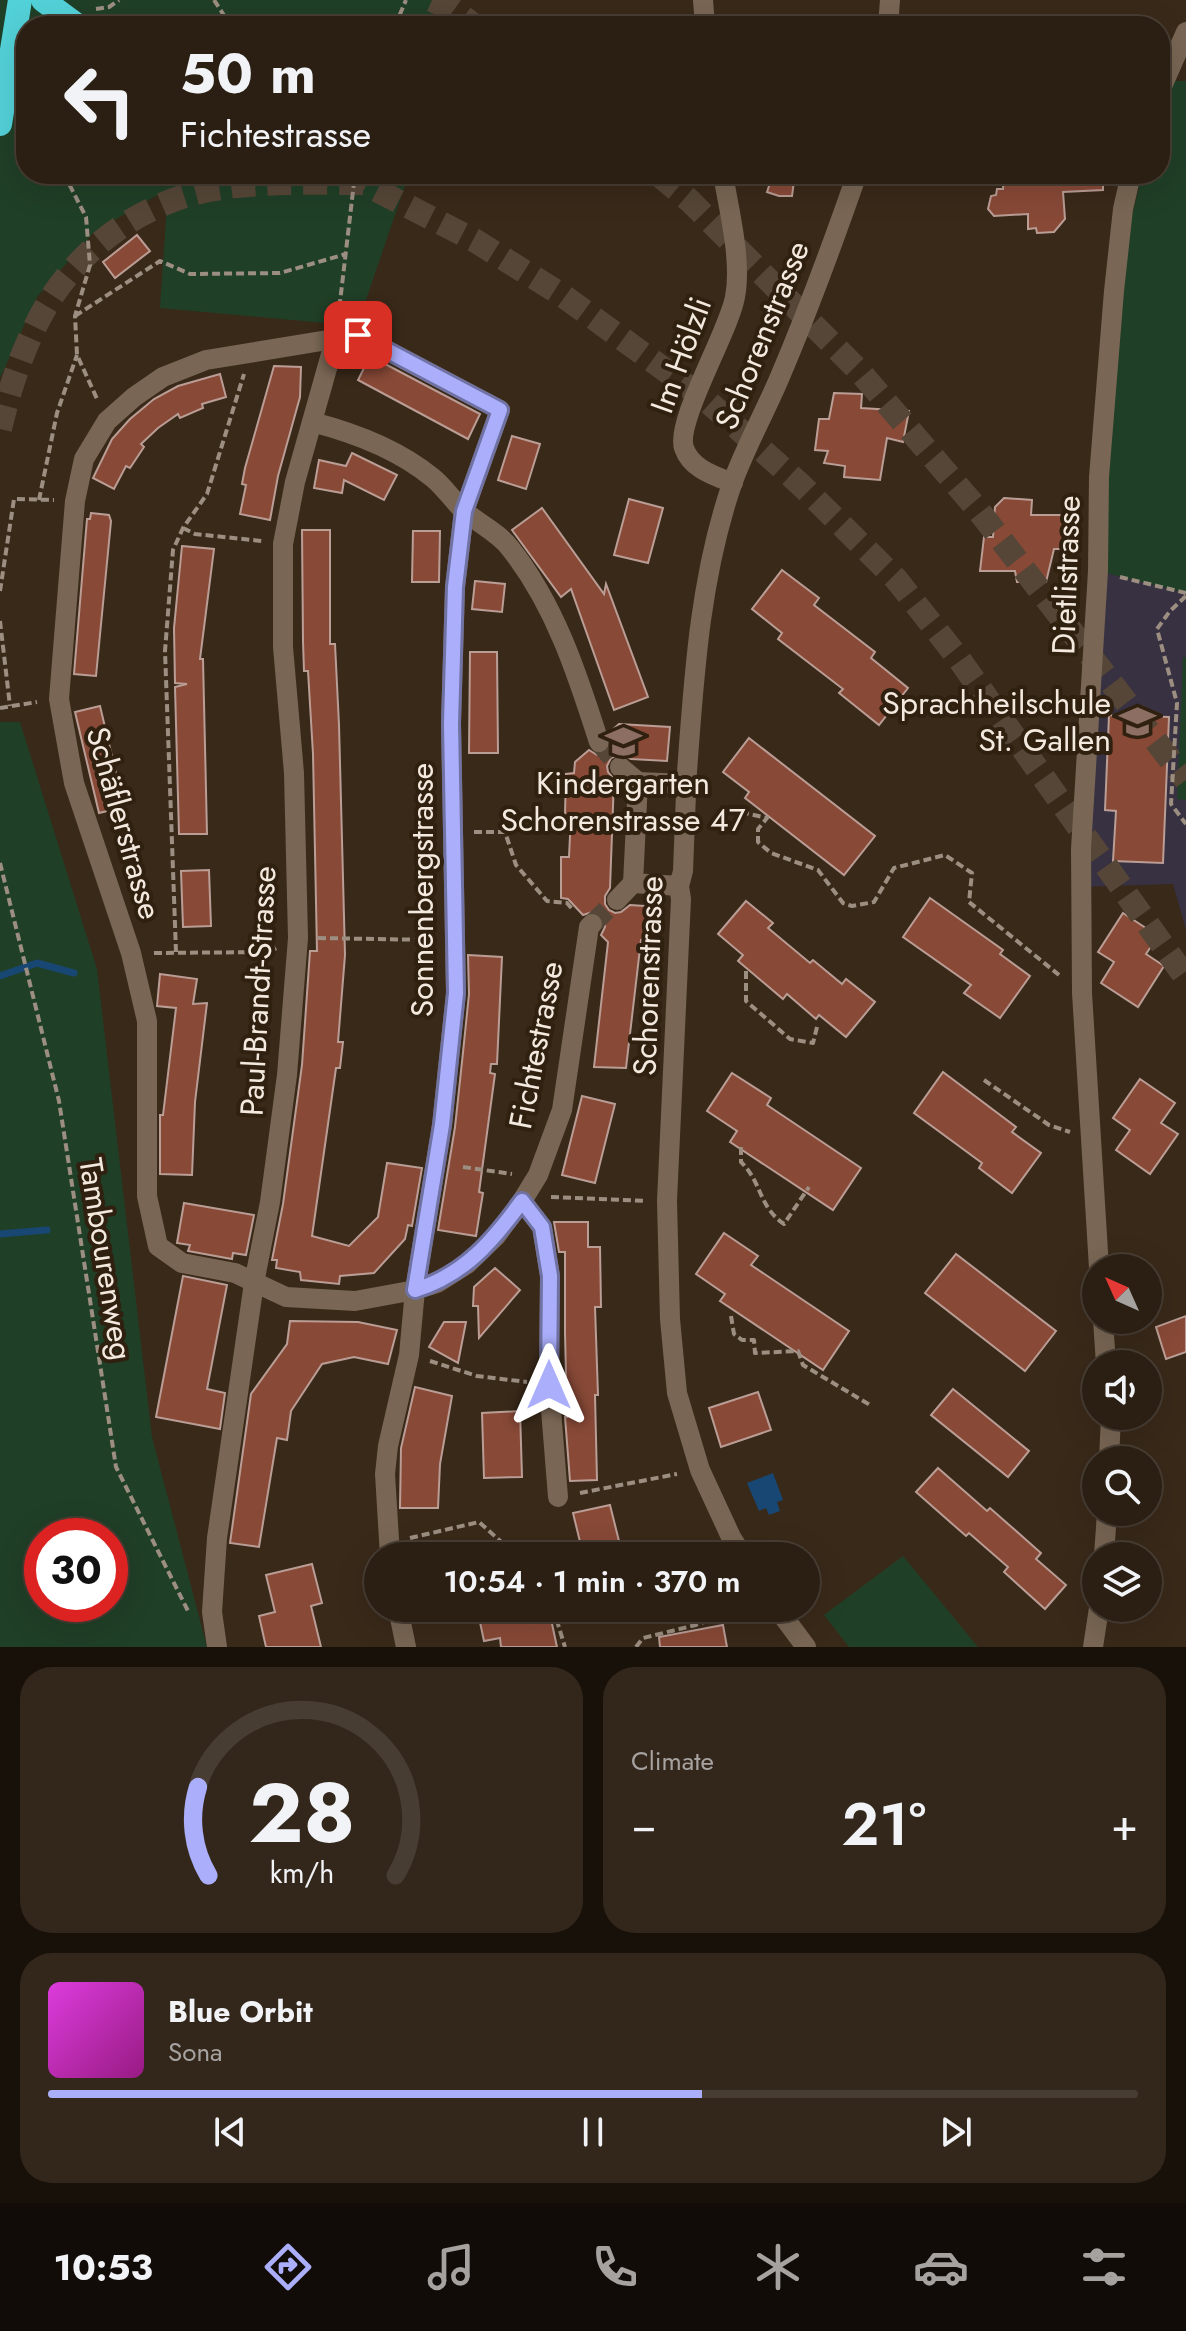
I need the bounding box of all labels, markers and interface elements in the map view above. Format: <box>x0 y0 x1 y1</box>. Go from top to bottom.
text: 50 m <box>180 33 316 114</box>
icon: left <box>48 48 152 152</box>
text: Fichtestrasse <box>180 108 371 160</box>
street label: Schorenstrasse <box>703 234 821 436</box>
street label: Im Hölzli <box>639 291 723 419</box>
pin <box>324 301 392 369</box>
icon: arrive <box>336 313 380 357</box>
street label: Dietlistrasse <box>1040 495 1092 655</box>
place label: Sprachheilschule St. Gallen <box>882 680 1111 763</box>
school or university icon: Sprachheilschule St. Gallen <box>1118 702 1156 740</box>
street label: Schäflerstrasse <box>75 721 173 925</box>
school or university icon: Kindergarten Schorenstrasse 47 <box>604 722 642 760</box>
place label: Kindergarten Schorenstrasse 47 <box>500 760 746 843</box>
street label: Sonnenbergstrasse <box>399 763 445 1017</box>
street label: Paul-Brandt-Strasse <box>228 865 288 1117</box>
street label: Schorenstrasse <box>622 875 674 1077</box>
street label: Fichtestrasse <box>497 957 575 1133</box>
street label: Tambourenweg <box>67 1155 145 1363</box>
north arrow <box>1082 1254 1162 1334</box>
map controls <box>1082 1254 1162 1622</box>
position arrow <box>507 1343 591 1427</box>
button: sound <box>1082 1350 1162 1430</box>
button: search <box>1082 1446 1162 1526</box>
speed limit sign: 30 <box>24 1518 128 1622</box>
button: layers <box>1082 1542 1162 1622</box>
text: 10:54 · 1 min · 370 m <box>443 1560 741 1603</box>
text: Climate <box>631 1742 714 1780</box>
text: 28 <box>248 1753 355 1873</box>
text: 21° <box>842 1781 926 1868</box>
text: − <box>631 1793 657 1857</box>
text: + <box>1111 1793 1138 1857</box>
text: km/h <box>269 1852 334 1894</box>
text: Blue Orbit <box>168 1990 313 2033</box>
text: Sona <box>168 2033 223 2071</box>
icon: previous <box>208 2110 252 2154</box>
icon: pause <box>571 2110 615 2154</box>
icon: next <box>934 2110 978 2154</box>
icon: directions <box>260 2239 316 2295</box>
icon: music <box>423 2239 479 2295</box>
icon: phone <box>587 2239 643 2295</box>
icon: climate <box>750 2239 806 2295</box>
icon: car <box>913 2239 969 2295</box>
icon: filters <box>1076 2239 1132 2295</box>
text: 10:53 <box>54 2241 153 2293</box>

